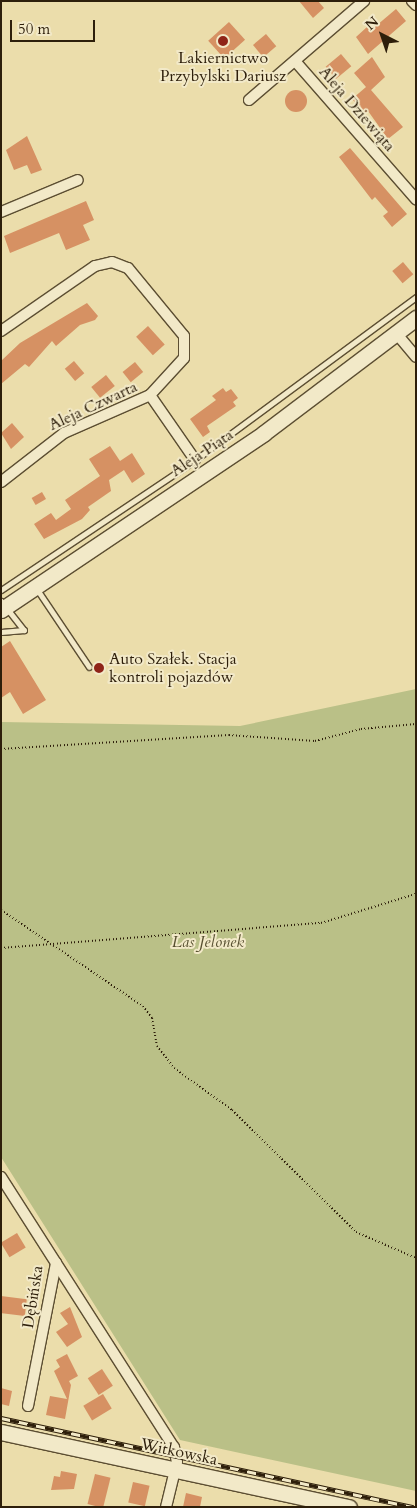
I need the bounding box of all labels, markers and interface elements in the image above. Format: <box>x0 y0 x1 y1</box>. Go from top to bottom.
scale bar <box>12 10 98 42</box>
north arrow <box>357 10 407 60</box>
text: N <box>361 12 383 34</box>
text: 50 m <box>18 19 50 39</box>
marker: Lakiernictwo Przybylski Dariusz <box>217 35 229 47</box>
place label: Lakiernictwo Przybylski Dariusz <box>160 48 286 86</box>
street label: Aleja Dziewiąta <box>315 63 399 155</box>
street label: Aleja Czwarta <box>46 377 140 435</box>
street label: Aleja Piąta <box>167 425 237 481</box>
place label: Auto Szałek. Stacja kontroli pojazdów <box>109 649 237 687</box>
marker: Auto Szałek. Stacja kontroli pojazdów <box>93 662 105 674</box>
park label: Las Jelonek <box>172 932 244 952</box>
street label: Dębińska <box>19 1264 47 1330</box>
street label: Witkowska <box>139 1434 219 1470</box>

